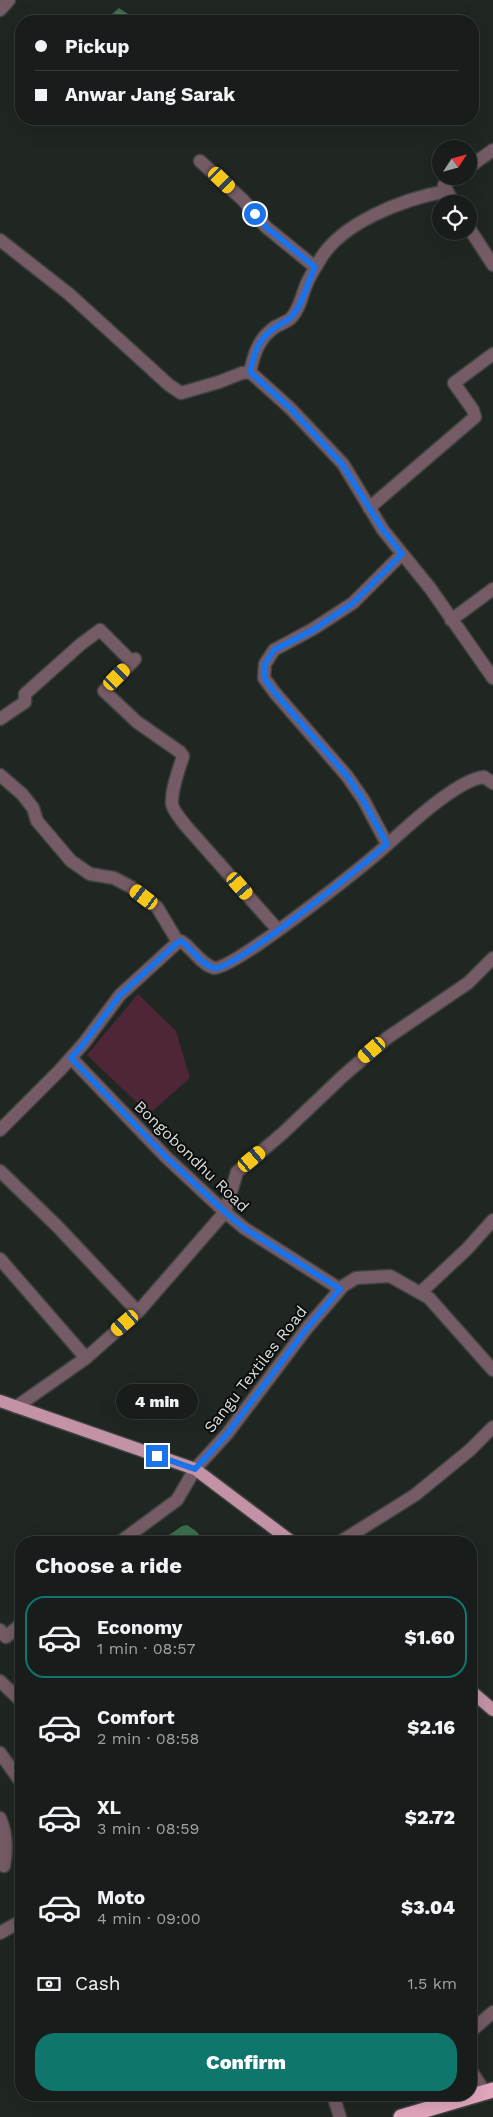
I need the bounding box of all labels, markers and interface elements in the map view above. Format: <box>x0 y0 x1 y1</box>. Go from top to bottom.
text: Pickup <box>65 35 129 58</box>
text: Anwar Jang Sarak <box>65 83 235 106</box>
north arrow <box>432 140 478 185</box>
map controls <box>432 140 477 240</box>
car <box>205 164 238 196</box>
button: locate <box>432 195 477 240</box>
route start <box>244 203 266 225</box>
car <box>101 661 132 693</box>
car <box>224 870 255 902</box>
car <box>127 882 160 912</box>
car <box>355 1034 388 1066</box>
street label: Bongobondhu Road <box>130 1097 253 1216</box>
car <box>235 1144 268 1174</box>
street label: Sangu Textiles Road <box>200 1302 311 1437</box>
car <box>108 1307 141 1339</box>
callout: 4 min <box>116 1384 198 1418</box>
text: 4 min <box>135 1392 179 1411</box>
route end <box>146 1445 168 1467</box>
text: Choose a ride <box>35 1553 182 1578</box>
icon: car <box>37 1615 82 1660</box>
text: Economy <box>97 1616 182 1639</box>
text: $1.60 <box>404 1626 455 1649</box>
text: 1 min · 08:57 <box>97 1639 195 1658</box>
icon: car <box>37 1705 82 1750</box>
text: Comfort <box>97 1706 175 1729</box>
text: $2.16 <box>407 1716 455 1739</box>
text: 2 min · 08:58 <box>97 1729 199 1748</box>
icon: car <box>37 1795 82 1840</box>
text: XL <box>97 1796 121 1819</box>
text: $2.72 <box>405 1806 455 1829</box>
text: 3 min · 08:59 <box>97 1819 199 1838</box>
icon: car <box>37 1885 82 1930</box>
text: Moto <box>97 1886 145 1909</box>
text: $3.04 <box>401 1896 455 1919</box>
text: 4 min · 09:00 <box>97 1909 201 1928</box>
icon: cash <box>35 1970 63 1998</box>
text: Cash <box>75 1972 121 1995</box>
text: 1.5 km <box>407 1974 457 1993</box>
button: Confirm <box>35 2033 457 2091</box>

